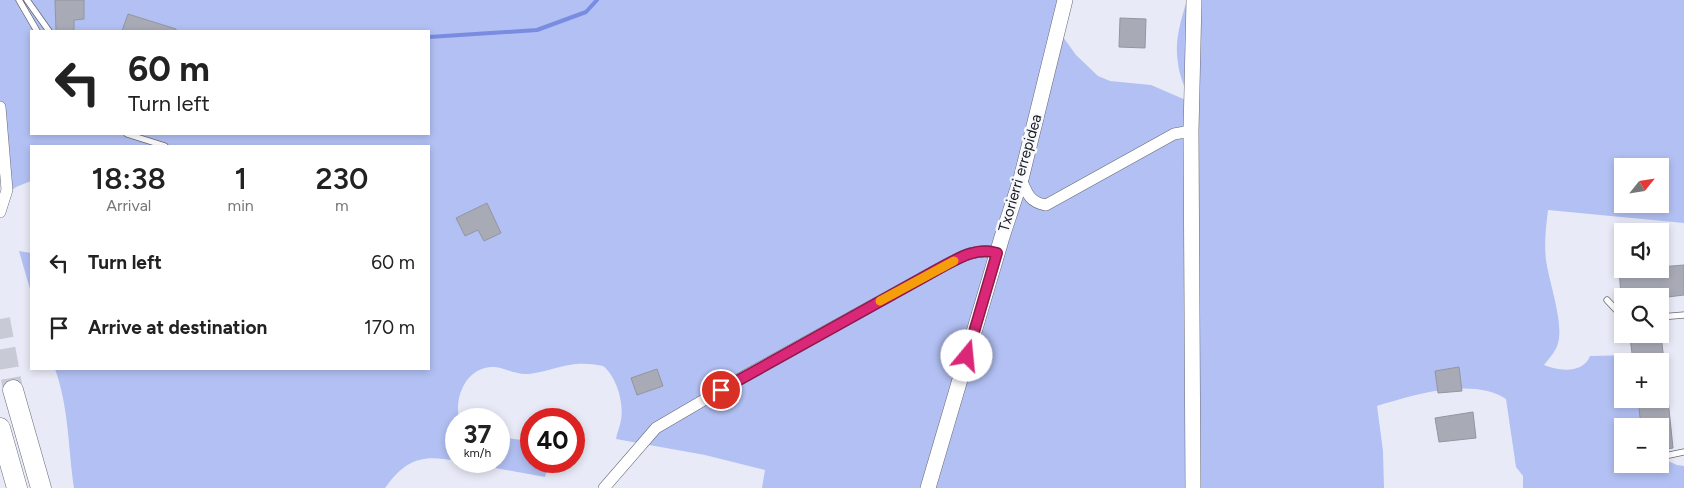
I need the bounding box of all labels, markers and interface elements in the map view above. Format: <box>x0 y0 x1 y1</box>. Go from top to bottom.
text: 60 m <box>128 48 210 90</box>
icon: left <box>45 50 110 115</box>
text: Turn left <box>128 90 210 117</box>
street label: Txorierri errepidea <box>995 112 1045 234</box>
north arrow <box>1614 158 1669 212</box>
map controls <box>1614 158 1669 473</box>
text: 18:38 <box>92 160 166 197</box>
text: 1 <box>234 160 247 197</box>
text: 230 <box>315 160 368 197</box>
text: Arrival <box>106 196 151 215</box>
text: min <box>228 196 254 215</box>
text: m <box>335 196 349 215</box>
button: sound <box>1614 223 1669 278</box>
icon: left <box>45 249 73 277</box>
text: Turn left <box>88 251 162 274</box>
text: 60 m <box>371 251 415 274</box>
button: search <box>1614 288 1669 343</box>
icon: arrive <box>45 314 73 342</box>
text: Arrive at destination <box>88 316 267 339</box>
text: 170 m <box>364 316 415 339</box>
position arrow <box>940 329 992 381</box>
button: + <box>1614 353 1669 408</box>
pin <box>700 369 742 411</box>
icon: arrive <box>707 376 735 404</box>
speed limit sign: 40 <box>520 408 585 473</box>
button: − <box>1614 418 1669 473</box>
text: 37 <box>464 419 491 449</box>
text: km/h <box>464 446 491 460</box>

